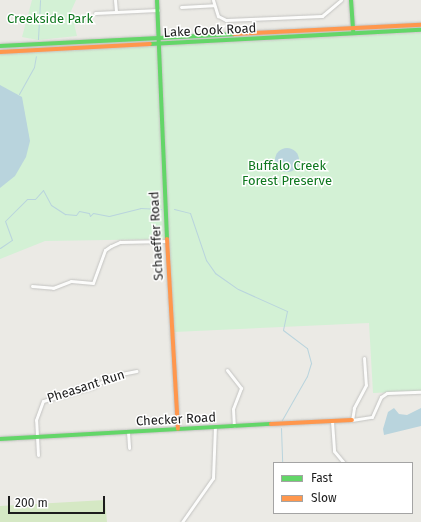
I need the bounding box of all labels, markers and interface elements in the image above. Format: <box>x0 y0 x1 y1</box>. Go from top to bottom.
park label: Creekside Park <box>7 11 93 27</box>
street label: Lake Cook Road <box>163 21 257 41</box>
park label: Buffalo Creek Forest Preserve <box>242 159 332 190</box>
street label: Schaeffer Road <box>147 191 167 281</box>
street label: Pheasant Run <box>45 367 127 407</box>
street label: Checker Road <box>136 410 216 430</box>
legend <box>273 462 413 514</box>
text: Fast <box>311 471 333 485</box>
scale bar <box>10 488 107 514</box>
text: Slow <box>311 491 337 505</box>
text: 200 m <box>15 496 48 510</box>

